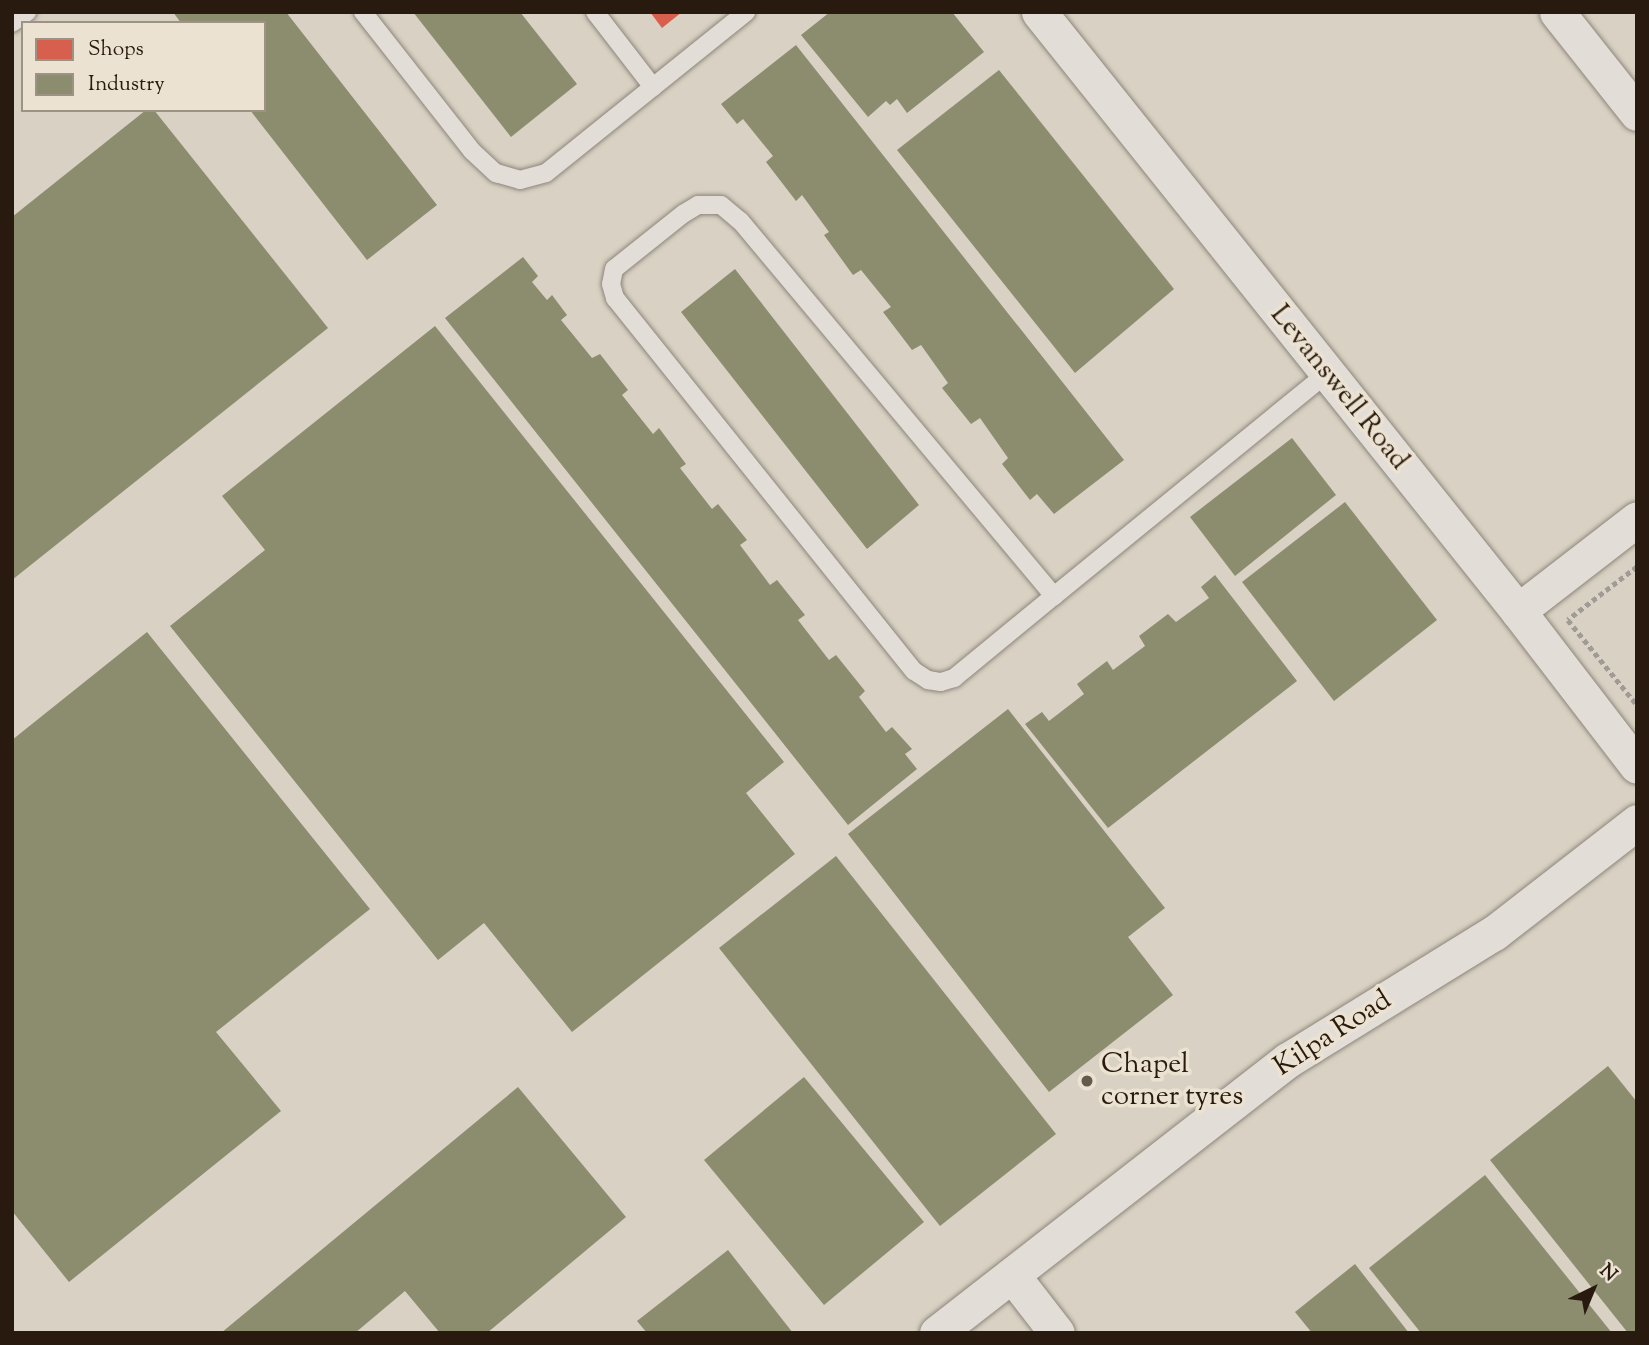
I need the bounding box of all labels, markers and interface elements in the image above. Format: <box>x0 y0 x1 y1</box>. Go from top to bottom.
legend <box>21 21 266 112</box>
text: Shops <box>88 35 144 65</box>
text: Industry <box>88 70 165 100</box>
street label: Levanswell Road <box>1262 299 1416 477</box>
street label: Kilpa Road <box>1268 984 1398 1084</box>
place label: Chapel corner tyres <box>1101 1048 1243 1114</box>
marker: Chapel corner tyres <box>1079 1073 1095 1089</box>
north arrow <box>1558 1254 1628 1324</box>
text: N <box>1593 1258 1622 1288</box>

